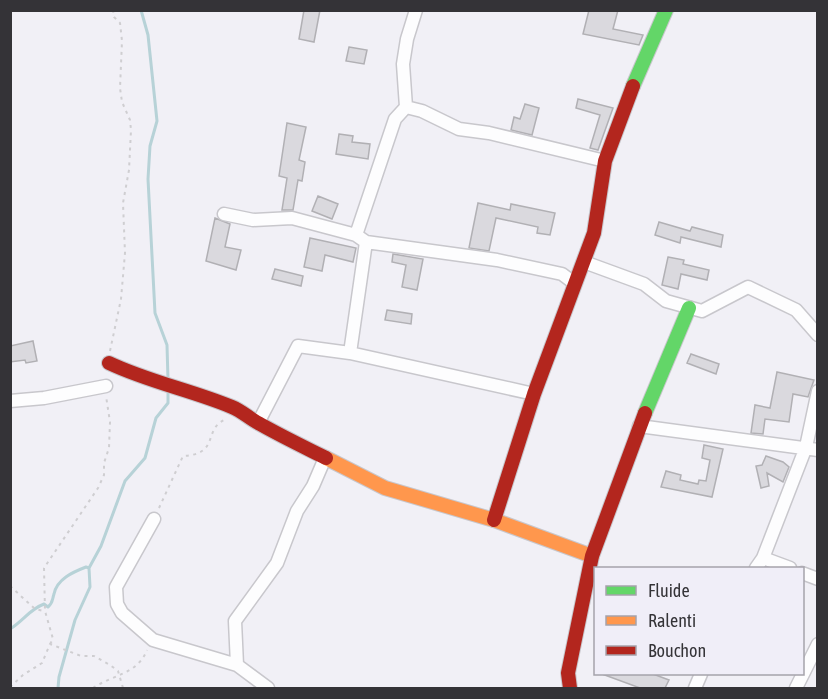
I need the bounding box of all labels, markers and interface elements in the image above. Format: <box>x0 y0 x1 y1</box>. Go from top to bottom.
legend <box>594 567 804 675</box>
text: Fluide <box>648 580 690 601</box>
text: Ralenti <box>648 610 696 631</box>
text: Bouchon <box>648 640 706 661</box>

